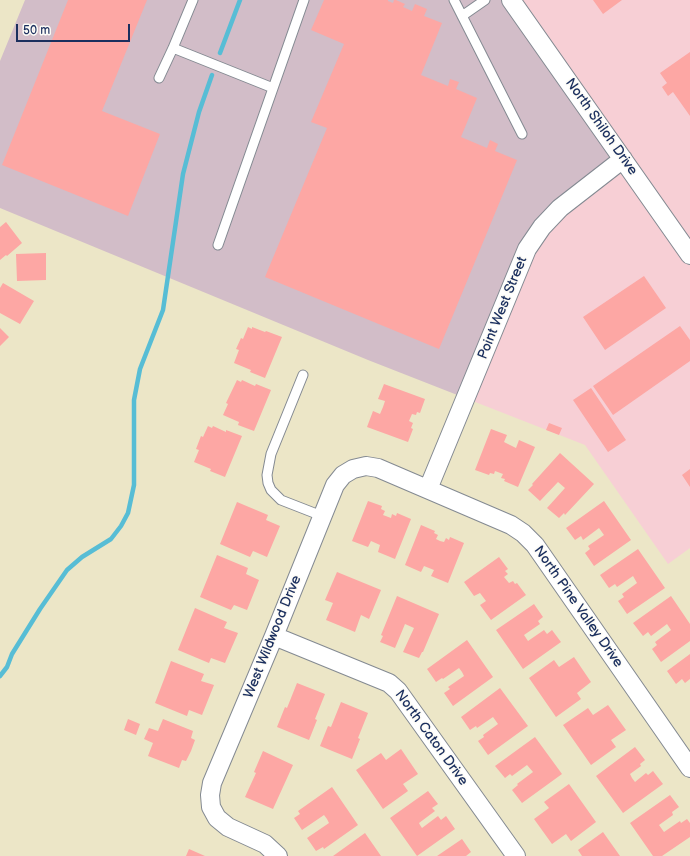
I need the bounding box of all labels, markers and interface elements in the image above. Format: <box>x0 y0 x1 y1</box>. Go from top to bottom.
scale bar <box>18 16 132 42</box>
text: 50 m <box>23 23 50 38</box>
street label: North Shiloh Drive <box>561 75 641 179</box>
street label: Point West Street <box>475 254 531 362</box>
street label: North Pine Valley Drive <box>530 543 626 671</box>
street label: West Wildwood Drive <box>241 573 305 701</box>
street label: North Caton Drive <box>391 687 471 789</box>

